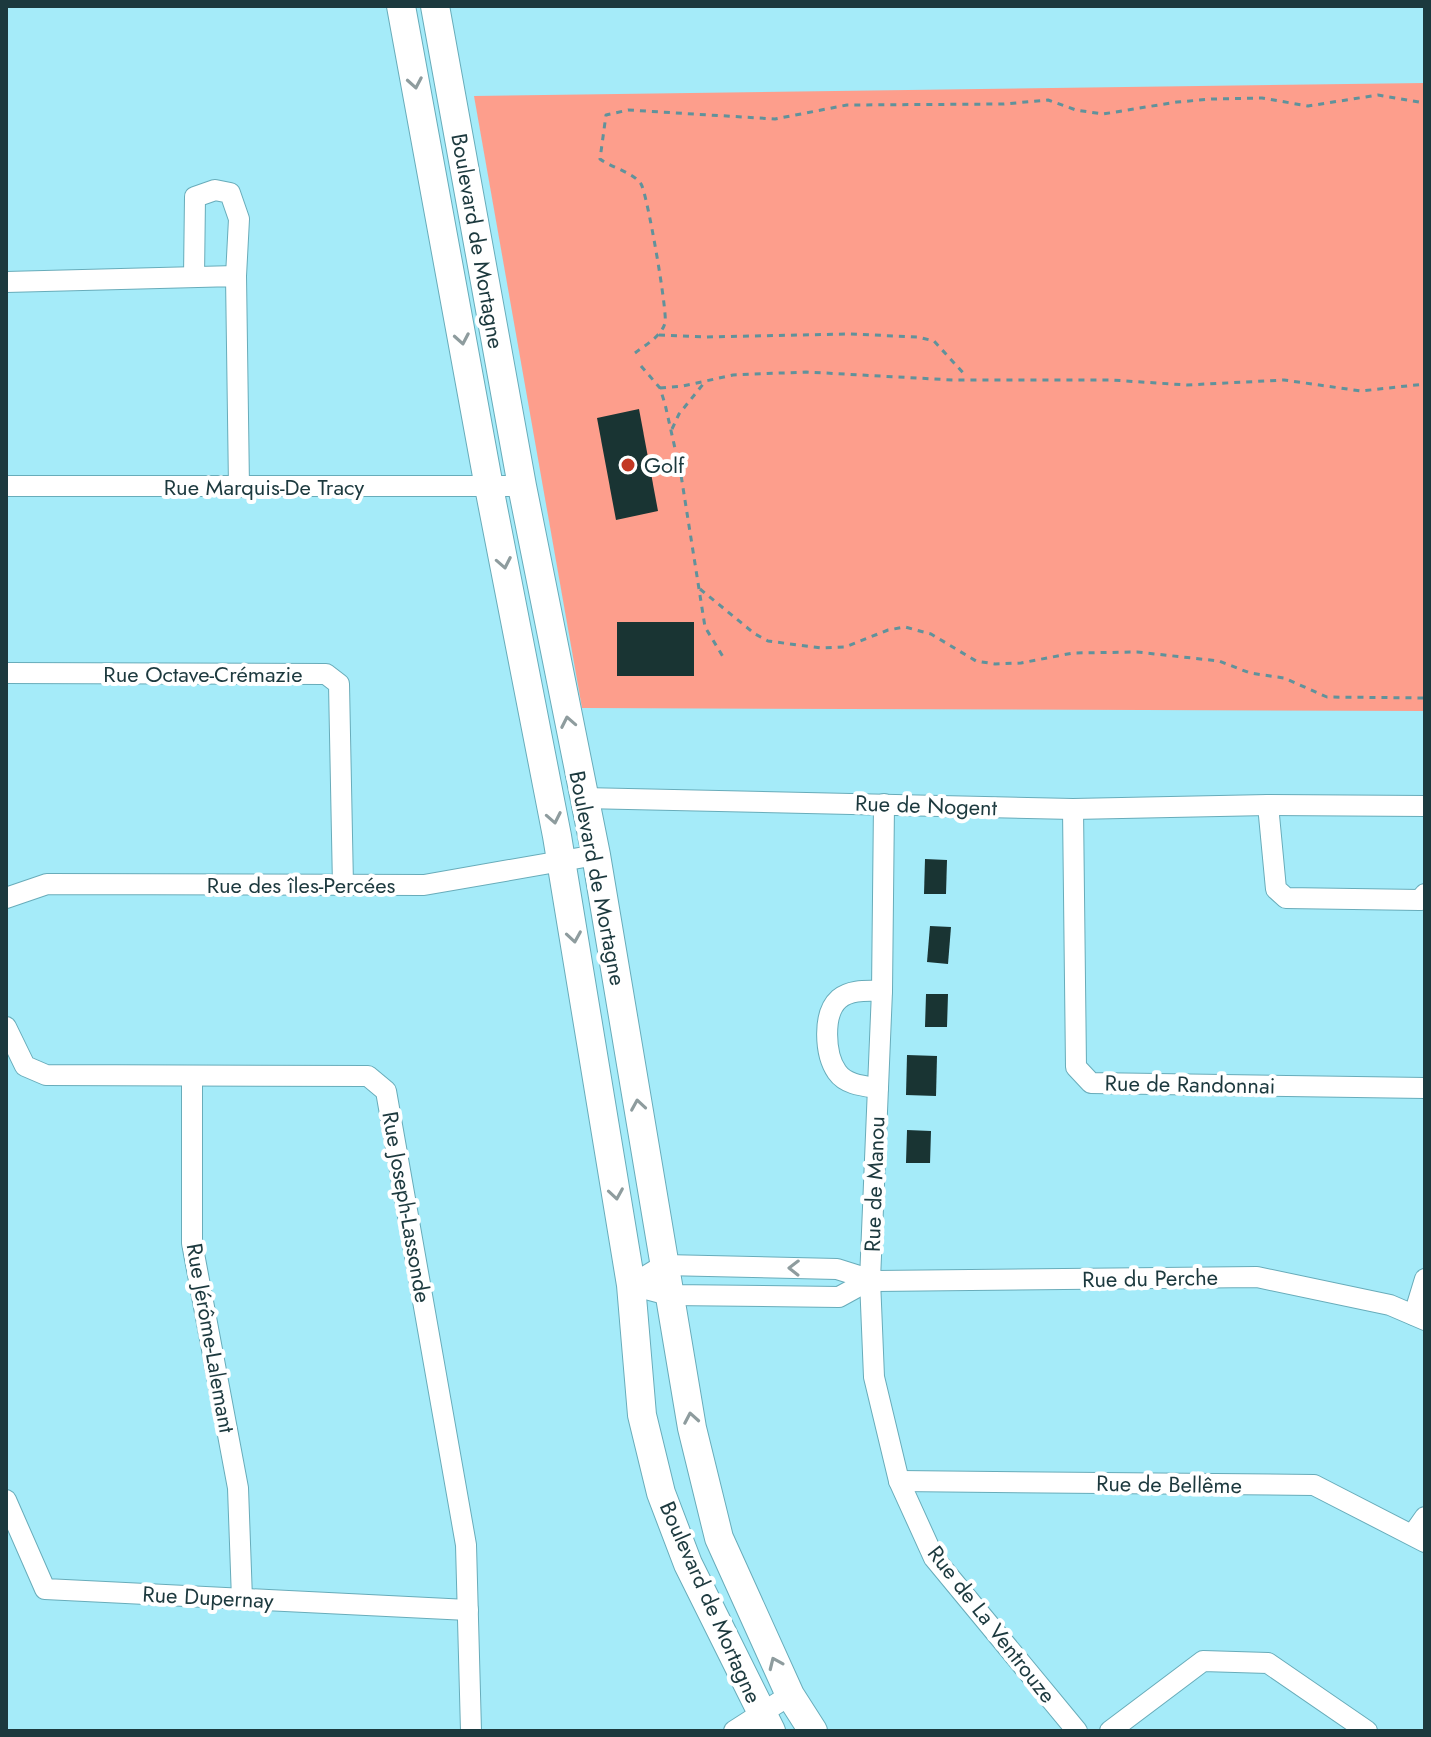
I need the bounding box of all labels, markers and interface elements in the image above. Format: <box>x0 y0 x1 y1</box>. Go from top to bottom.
one-way arrow <box>406 76 423 90</box>
street label: Boulevard de Mortagne <box>443 131 513 351</box>
one-way arrow <box>452 332 469 345</box>
place label: Golf <box>644 449 685 481</box>
marker: Golf <box>619 456 637 474</box>
street label: Rue Marquis-De Tracy <box>164 471 365 503</box>
one-way arrow <box>494 556 511 570</box>
street label: Rue Octave-Crémazie <box>103 658 303 690</box>
one-way arrow <box>560 716 577 729</box>
street label: Boulevard de Mortagne <box>561 768 635 988</box>
street label: Rue de Nogent <box>854 787 998 823</box>
one-way arrow <box>545 811 562 825</box>
street label: Rue des îles-Percées <box>207 869 395 901</box>
one-way arrow <box>564 930 581 944</box>
street label: Rue de Randonnai <box>1104 1067 1276 1101</box>
one-way arrow <box>630 1099 647 1112</box>
street label: Rue Joseph-Lassonde <box>374 1109 440 1305</box>
street label: Rue de Manou <box>856 1116 892 1252</box>
one-way arrow <box>607 1187 624 1201</box>
street label: Rue Jérôme-Lalemant <box>179 1241 244 1436</box>
one-way arrow <box>787 1259 800 1277</box>
street label: Rue du Perche <box>1082 1261 1218 1295</box>
one-way arrow <box>683 1412 700 1425</box>
street label: Rue de Bellême <box>1096 1467 1242 1501</box>
street label: Boulevard de Mortagne <box>652 1496 770 1708</box>
street label: Rue de La Ventrouze <box>920 1538 1064 1710</box>
street label: Rue Dupernay <box>142 1578 275 1616</box>
one-way arrow <box>769 1657 785 1671</box>

